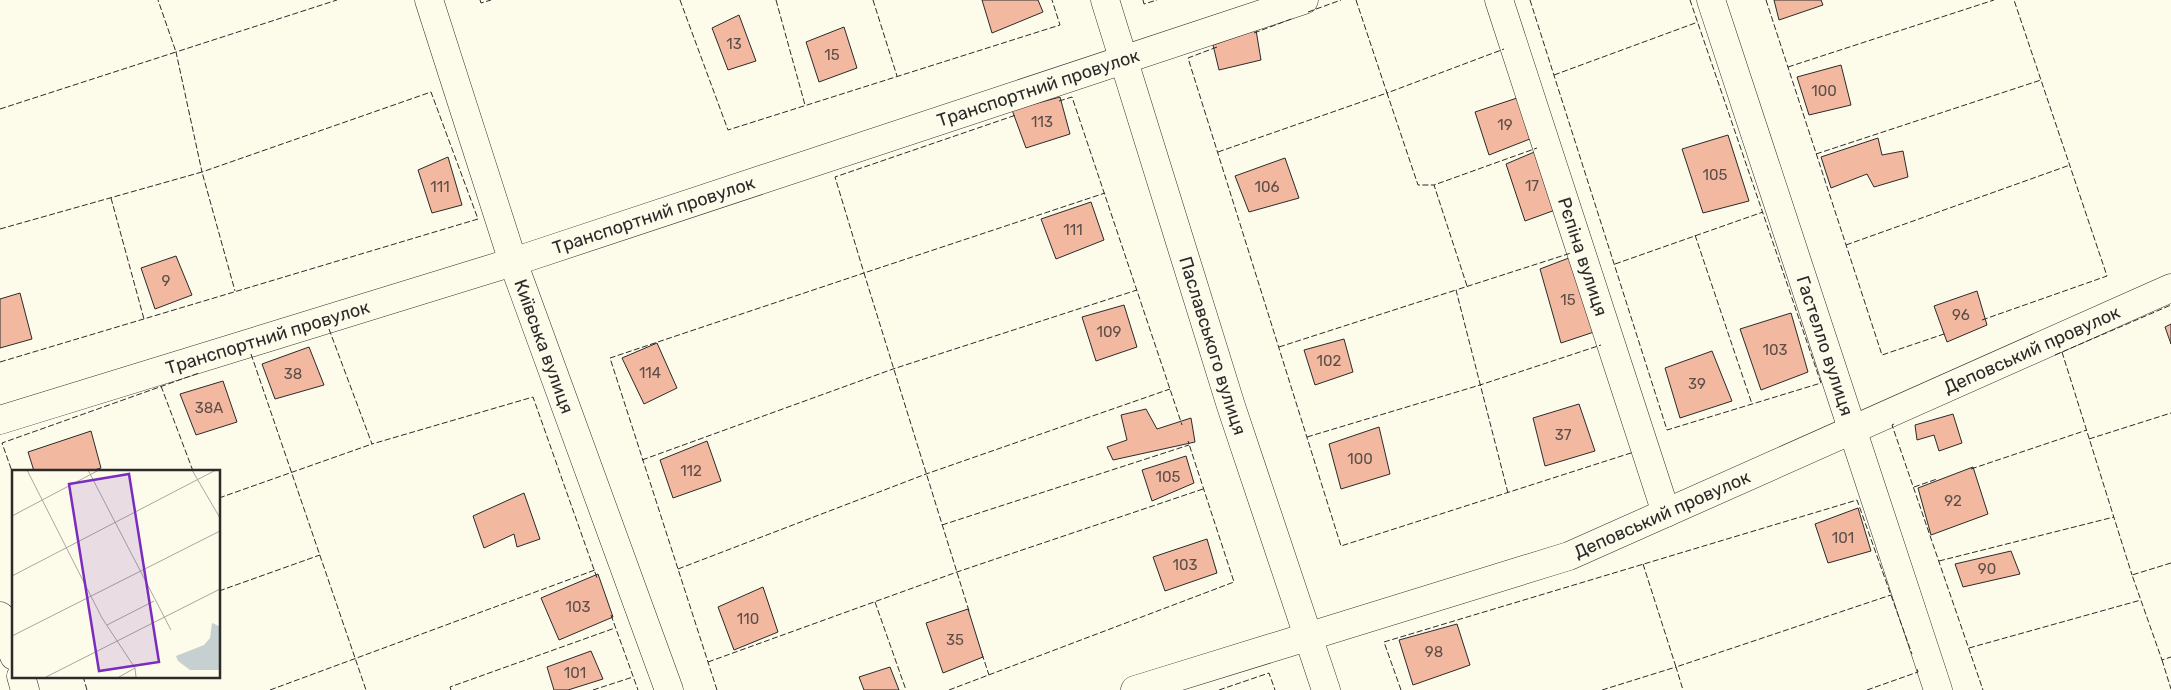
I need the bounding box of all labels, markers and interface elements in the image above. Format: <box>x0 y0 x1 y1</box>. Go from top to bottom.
house number: 13 <box>726 35 742 53</box>
street label: Транспортний провулок <box>934 44 1143 132</box>
house number: 15 <box>824 46 840 64</box>
house number: 100 <box>1811 82 1837 100</box>
house number: 113 <box>1031 113 1053 131</box>
house number: 19 <box>1497 116 1513 134</box>
house number: 105 <box>1703 166 1728 184</box>
street label: Транспортний провулок <box>550 172 758 259</box>
house number: 17 <box>1525 177 1539 195</box>
house number: 111 <box>430 178 450 196</box>
house number: 106 <box>1255 178 1280 196</box>
street label: Рєпіна вулиця <box>1553 195 1612 319</box>
house number: 111 <box>1063 221 1083 239</box>
street label: Паславського вулиця <box>1174 254 1251 438</box>
house number: 9 <box>162 272 171 290</box>
street label: Гастелло вулиця <box>1791 273 1858 419</box>
street label: Київська вулиця <box>509 276 578 417</box>
house number: 15 <box>1560 291 1576 309</box>
street label: Транспортний провулок <box>163 296 372 379</box>
street label: Деповський провулок <box>1940 301 2124 399</box>
house number: 96 <box>1952 306 1970 324</box>
house number: 109 <box>1097 323 1122 341</box>
house number: 103 <box>1763 341 1787 359</box>
house number: 102 <box>1317 352 1342 370</box>
house number: 114 <box>639 364 661 382</box>
house number: 38 <box>284 365 302 383</box>
house number: 39 <box>1688 375 1706 393</box>
house number: 38А <box>195 399 223 417</box>
house number: 37 <box>1555 426 1572 444</box>
house number: 100 <box>1347 450 1373 468</box>
house number: 112 <box>680 462 702 480</box>
street label: Деповський провулок <box>1570 466 1754 563</box>
house number: 105 <box>1156 468 1181 486</box>
inset map <box>12 470 220 678</box>
house number: 92 <box>1944 492 1962 510</box>
house number: 101 <box>1832 529 1854 547</box>
house number: 103 <box>1173 556 1197 574</box>
house number: 90 <box>1978 560 1996 578</box>
house number: 103 <box>566 598 590 616</box>
house number: 110 <box>737 610 759 628</box>
house number: 35 <box>946 631 964 649</box>
house number: 98 <box>1425 643 1443 661</box>
house number: 101 <box>564 664 586 682</box>

